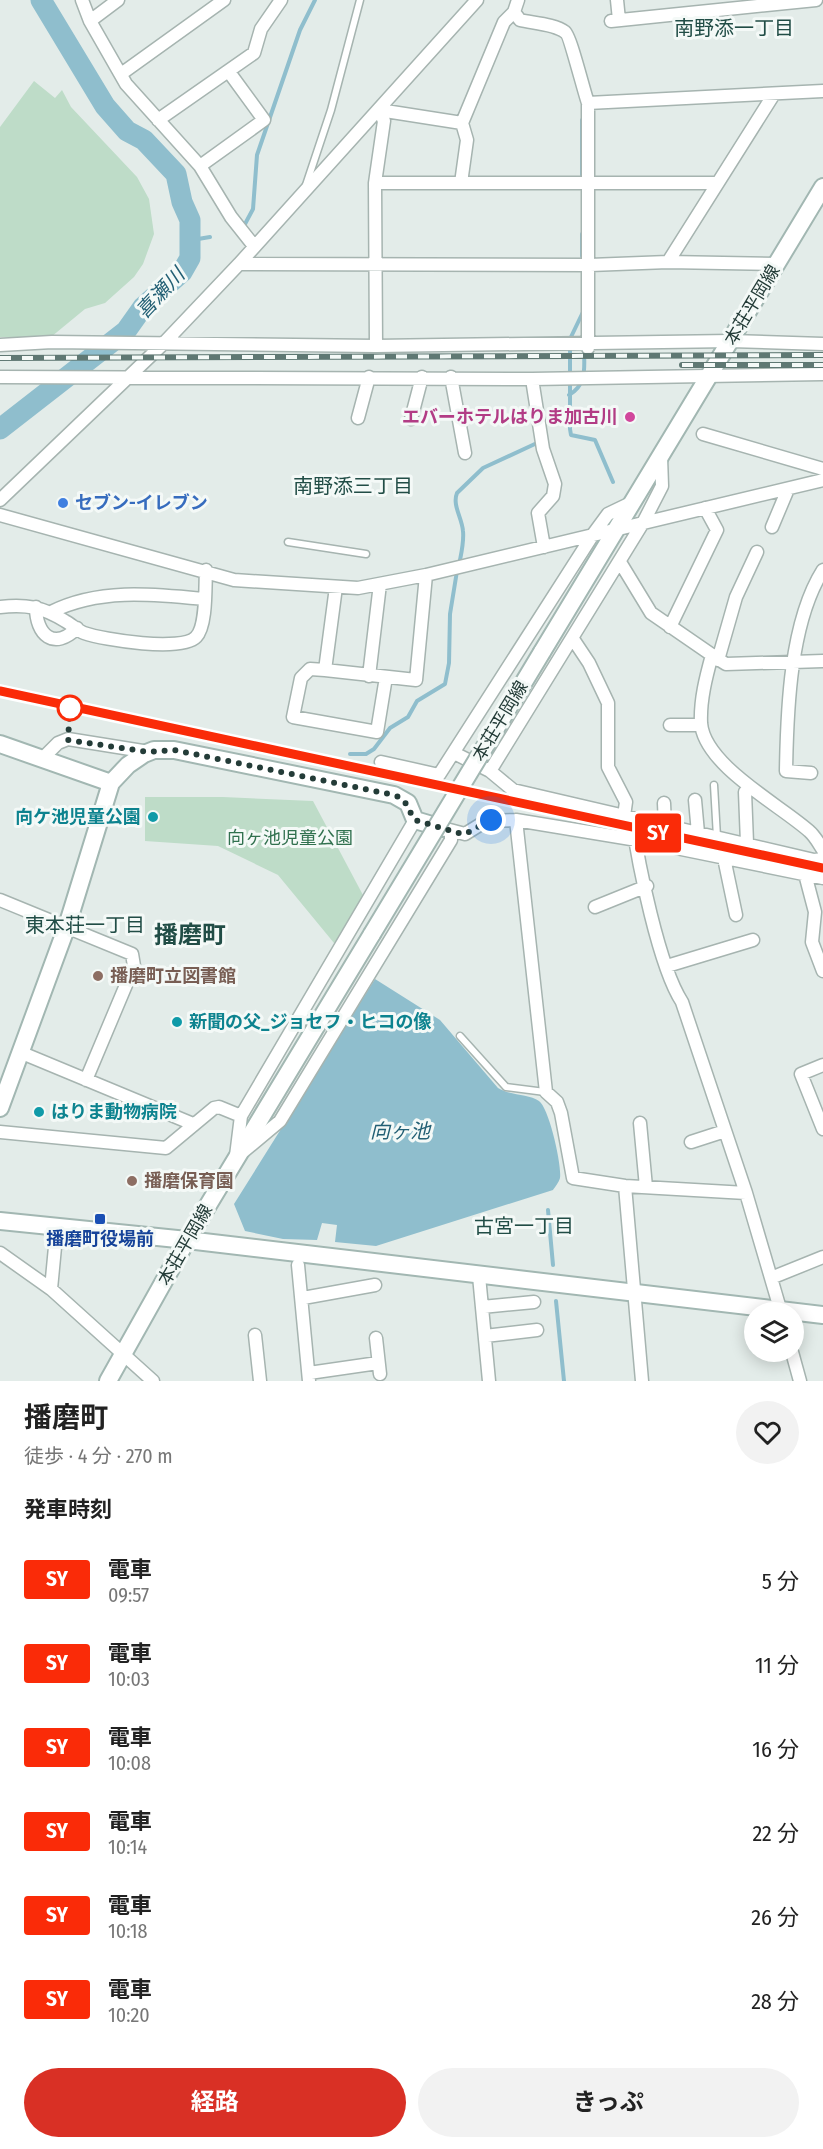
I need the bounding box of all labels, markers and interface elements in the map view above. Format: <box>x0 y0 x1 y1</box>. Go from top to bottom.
district label: 南野添一丁目 <box>674 16 794 40</box>
water label: 喜瀬川 <box>131 261 191 323</box>
street label: 本荘平岡線 <box>719 261 785 349</box>
place label: エバーホテルはりま加古川 <box>402 406 618 428</box>
marker: エバーホテルはりま加古川 <box>623 410 637 424</box>
district label: 南野添三丁目 <box>293 474 413 498</box>
place label: セブン-イレブン <box>75 492 208 514</box>
marker: セブン-イレブン <box>56 496 70 510</box>
street label: 本荘平岡線 <box>467 677 533 765</box>
unlabelled marker <box>57 695 83 721</box>
your location <box>476 805 506 835</box>
place label: 向ケ池児童公園 <box>15 806 141 828</box>
marker: 向ケ池児童公園 <box>146 810 160 824</box>
line badge: SY <box>631 814 685 852</box>
text: SY <box>647 820 669 846</box>
park label: 向ヶ池児童公園 <box>227 827 353 849</box>
district label: 東本荘一丁目 <box>25 913 145 937</box>
district label: 播磨町 <box>154 921 226 949</box>
place label: 播磨町立図書館 <box>110 965 236 987</box>
marker: 播磨町立図書館 <box>91 969 105 983</box>
place label: 新聞の父_ジョセフ・ヒコの像 <box>189 1011 431 1033</box>
marker: 新聞の父_ジョセフ・ヒコの像 <box>170 1015 184 1029</box>
place label: はりま動物病院 <box>51 1101 177 1123</box>
marker: はりま動物病院 <box>32 1105 46 1119</box>
water label: 向ヶ池 <box>370 1119 432 1143</box>
place label: 播磨保育園 <box>144 1170 234 1192</box>
marker: 播磨保育園 <box>125 1174 139 1188</box>
street label: 本荘平岡線 <box>153 1201 217 1289</box>
marker: 播磨町役場前 <box>93 1212 107 1226</box>
district label: 古宮一丁目 <box>474 1214 574 1238</box>
place label: 播磨町役場前 <box>46 1228 154 1250</box>
map controls <box>744 1302 804 1362</box>
button: layers <box>744 1302 804 1362</box>
text: 播磨町 <box>24 1401 108 1434</box>
button: heart <box>736 1401 799 1464</box>
text: 徒歩 · 4 分 · 270 m <box>24 1444 173 1468</box>
text: 発車時刻 <box>24 1496 112 1523</box>
text: 電車 <box>108 1556 152 1583</box>
text: SY <box>46 1566 68 1592</box>
text: 5 分 <box>762 1568 799 1595</box>
text: 09:57 <box>108 1583 149 1607</box>
text: 電車 <box>108 1640 152 1667</box>
text: SY <box>46 1650 68 1676</box>
text: 11 分 <box>755 1652 799 1679</box>
text: 10:03 <box>108 1667 150 1691</box>
text: 電車 <box>108 1724 152 1751</box>
text: SY <box>46 1734 68 1760</box>
text: 16 分 <box>752 1736 799 1763</box>
text: 10:08 <box>108 1751 151 1775</box>
text: 電車 <box>108 1808 152 1835</box>
text: SY <box>46 1818 68 1844</box>
text: 22 分 <box>752 1820 799 1847</box>
text: 10:14 <box>108 1835 147 1859</box>
text: 電車 <box>108 1892 152 1919</box>
text: SY <box>46 1902 68 1928</box>
text: 26 分 <box>751 1904 799 1931</box>
text: 10:18 <box>108 1919 147 1943</box>
text: 電車 <box>108 1976 152 2003</box>
text: SY <box>46 1986 68 2012</box>
text: 28 分 <box>751 1988 799 2015</box>
text: 10:20 <box>108 2003 150 2027</box>
button: 経路 <box>24 2068 406 2137</box>
button: きっぷ <box>418 2068 799 2137</box>

